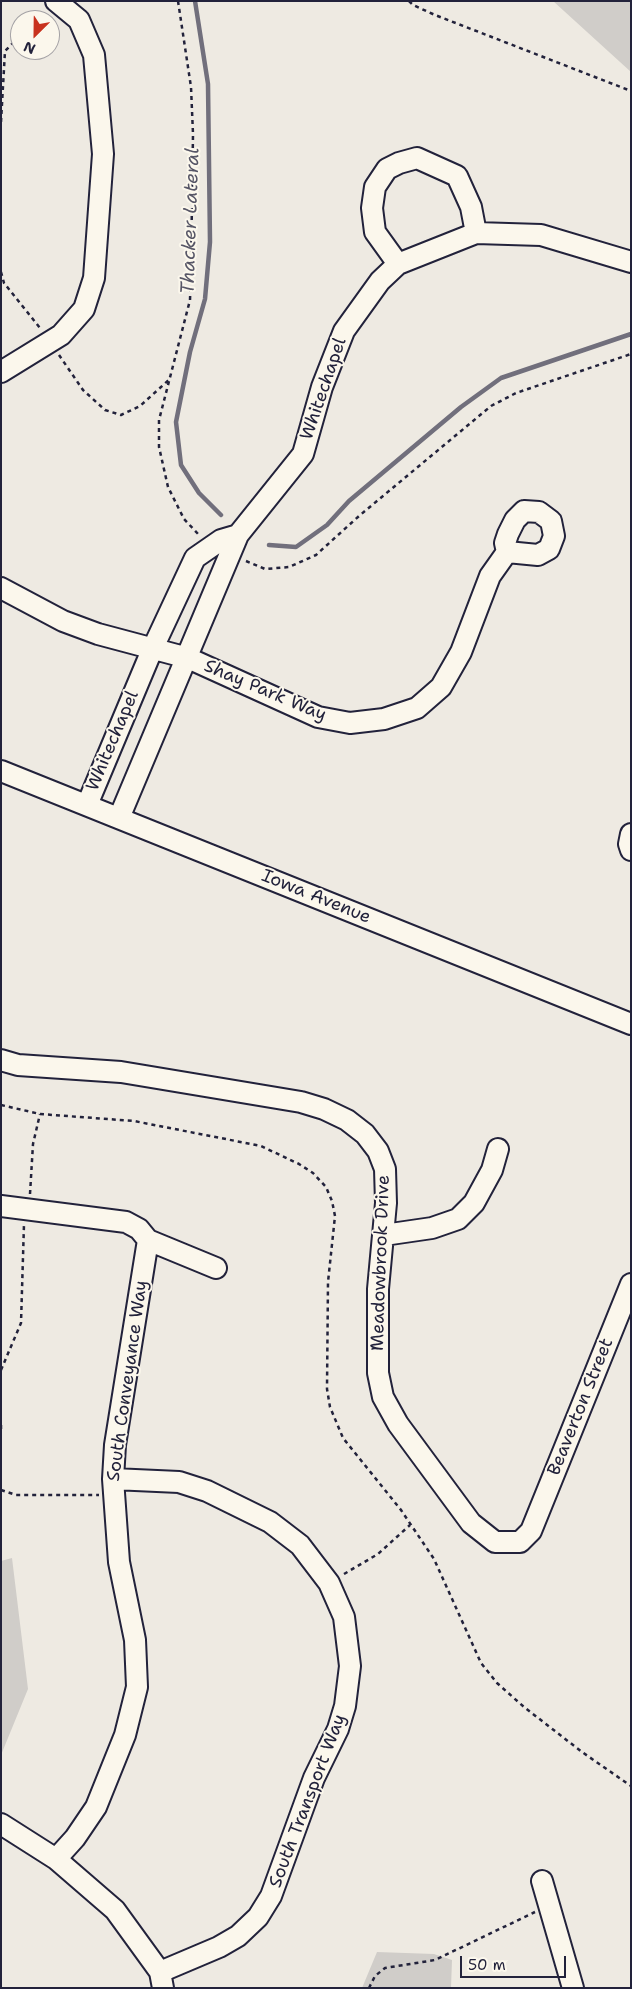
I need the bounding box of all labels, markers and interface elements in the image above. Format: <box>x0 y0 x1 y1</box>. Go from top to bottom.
north arrow <box>10 10 60 60</box>
text: N <box>21 37 38 58</box>
water label: Thacker Lateral <box>177 147 205 295</box>
street label: Whitechapel <box>296 335 352 443</box>
street label: Shay Park Way <box>200 655 330 727</box>
street label: Whitechapel <box>82 688 144 794</box>
street label: Iowa Avenue <box>258 865 374 929</box>
street label: Meadowbrook Drive <box>367 1175 395 1351</box>
street label: South Conveyance Way <box>103 1279 153 1483</box>
street label: Beaverton Street <box>544 1335 618 1479</box>
street label: South Transport Way <box>265 1711 351 1891</box>
scale bar <box>462 1946 568 1978</box>
text: 50 m <box>468 1955 506 1975</box>

